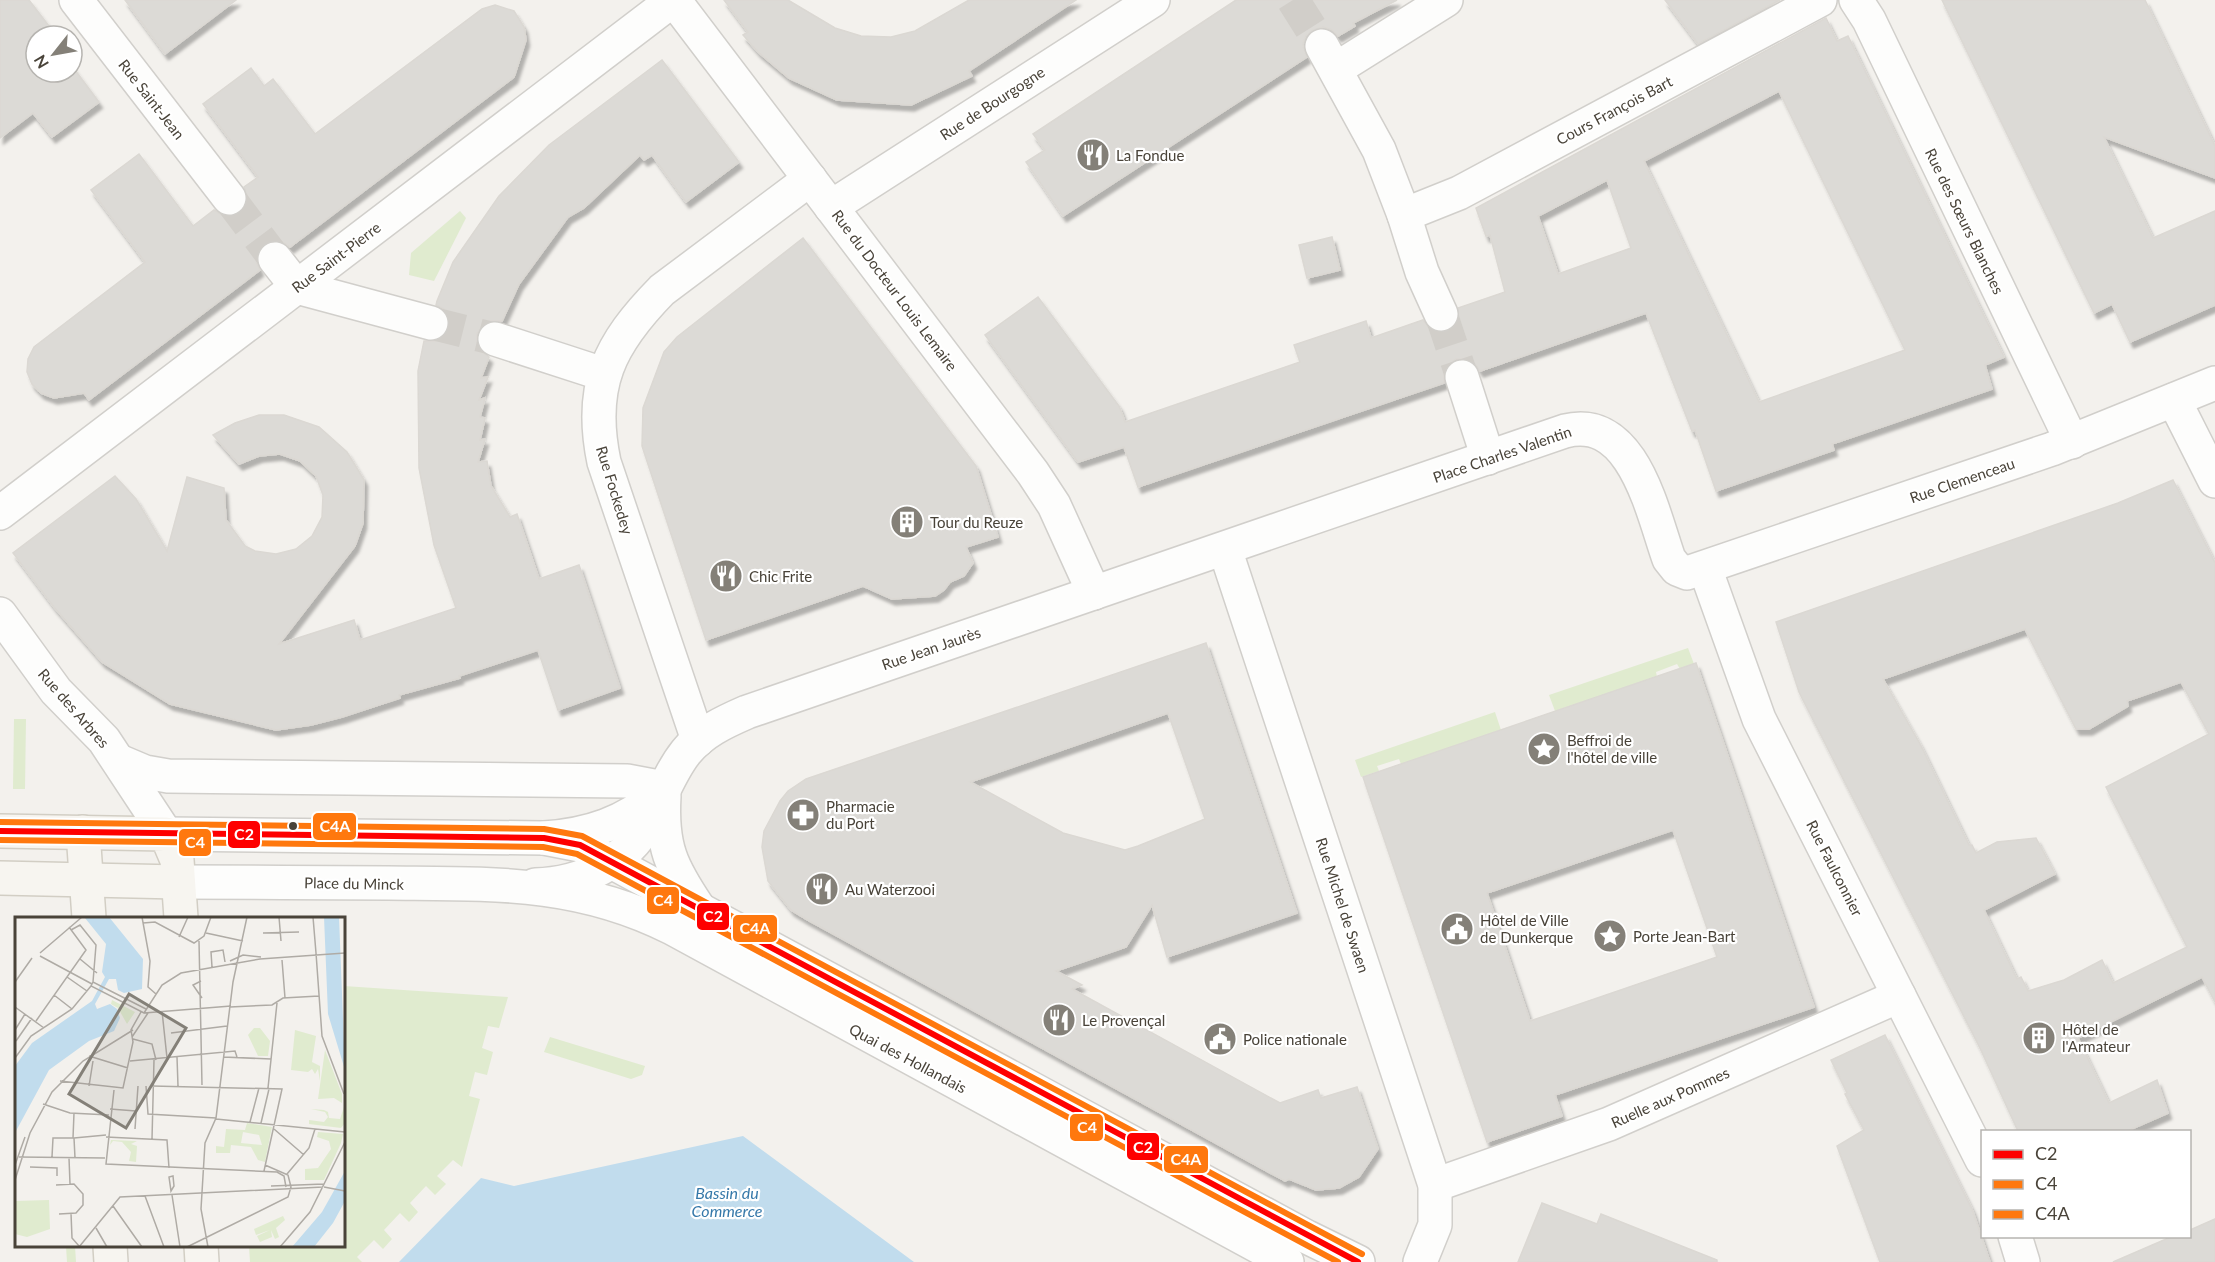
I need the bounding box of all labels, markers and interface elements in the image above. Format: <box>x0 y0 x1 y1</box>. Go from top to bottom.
north arrow <box>24 24 84 84</box>
text: N <box>29 52 52 72</box>
street label: Rue Saint-Jean <box>115 55 189 143</box>
street label: Rue de Bourgogne <box>936 62 1048 144</box>
street label: Cours François Bart <box>1553 72 1676 148</box>
restaurant icon: La Fondue <box>1075 137 1111 173</box>
street label: Rue des Sœurs Blanches <box>1922 145 2008 297</box>
place label: La Fondue <box>1116 146 1184 164</box>
street label: Rue du Docteur Louis Lemaire <box>829 206 961 374</box>
street label: Rue Saint-Pierre <box>288 218 384 296</box>
street label: Place Charles Valentin <box>1430 422 1574 486</box>
street label: Rue Fockedey <box>593 444 637 537</box>
street label: Rue Clemenceau <box>1907 454 2017 506</box>
building icon: Tour du Reuze <box>889 504 925 540</box>
place label: Tour du Reuze <box>930 513 1023 531</box>
restaurant icon: Chic Frite <box>708 558 744 594</box>
place label: Chic Frite <box>749 567 812 585</box>
street label: Rue Jean Jaurès <box>879 623 983 673</box>
street label: Rue des Arbres <box>35 665 113 751</box>
place icon: Beffroi de l'hôtel de ville <box>1526 731 1562 767</box>
place label: Beffroi de l'hôtel de ville <box>1567 731 1657 766</box>
pharmacy icon: Pharmacie du Port <box>785 797 821 833</box>
place label: Pharmacie du Port <box>826 797 895 832</box>
line badge: C4A <box>312 812 357 841</box>
text: C4A <box>320 816 351 835</box>
street label: Rue Faulconnier <box>1803 817 1867 919</box>
line badge: C2 <box>227 820 261 849</box>
unlabelled marker <box>287 820 299 832</box>
text: C2 <box>234 824 254 843</box>
line badge: C4 <box>178 828 212 857</box>
text: C4 <box>185 832 205 851</box>
street label: Rue Michel de Swaen <box>1313 835 1373 975</box>
restaurant icon: Au Waterzooi <box>804 871 840 907</box>
street label: Place du Minck <box>304 873 404 893</box>
place label: Au Waterzooi <box>845 880 935 898</box>
line badge: C4 <box>646 886 680 915</box>
text: C4 <box>653 890 673 909</box>
line badge: C2 <box>696 902 730 931</box>
text: C2 <box>703 906 723 925</box>
public building icon: Hôtel de Ville de Dunkerque <box>1439 911 1475 947</box>
place label: Hôtel de Ville de Dunkerque <box>1480 911 1573 946</box>
line badge: C4A <box>732 914 778 943</box>
inset map <box>15 917 345 1247</box>
text: C4A <box>740 918 771 937</box>
place icon: Porte Jean-Bart <box>1592 918 1628 954</box>
place label: Porte Jean-Bart <box>1633 927 1736 945</box>
restaurant icon: Le Provençal <box>1041 1002 1077 1038</box>
place label: Le Provençal <box>1082 1011 1165 1029</box>
street label: Quai des Hollandais <box>846 1019 970 1097</box>
building icon: Hôtel de l'Armateur <box>2021 1020 2057 1056</box>
place label: Hôtel de l'Armateur <box>2062 1020 2131 1055</box>
public building icon: Police nationale <box>1202 1021 1238 1057</box>
place label: Police nationale <box>1243 1030 1347 1048</box>
street label: Ruelle aux Pommes <box>1608 1063 1732 1131</box>
line badge: C4 <box>1069 1113 1104 1142</box>
text: C4 <box>1077 1117 1097 1136</box>
legend <box>1981 1130 2191 1238</box>
line badge: C2 <box>1126 1132 1160 1161</box>
text: C2 <box>1133 1137 1153 1156</box>
text: C2 <box>2035 1142 2057 1164</box>
line badge: C4A <box>1163 1145 1209 1174</box>
text: C4A <box>1171 1149 1202 1168</box>
text: C4 <box>2035 1172 2057 1194</box>
water label: Bassin du Commerce <box>692 1183 763 1220</box>
text: C4A <box>2035 1202 2070 1224</box>

